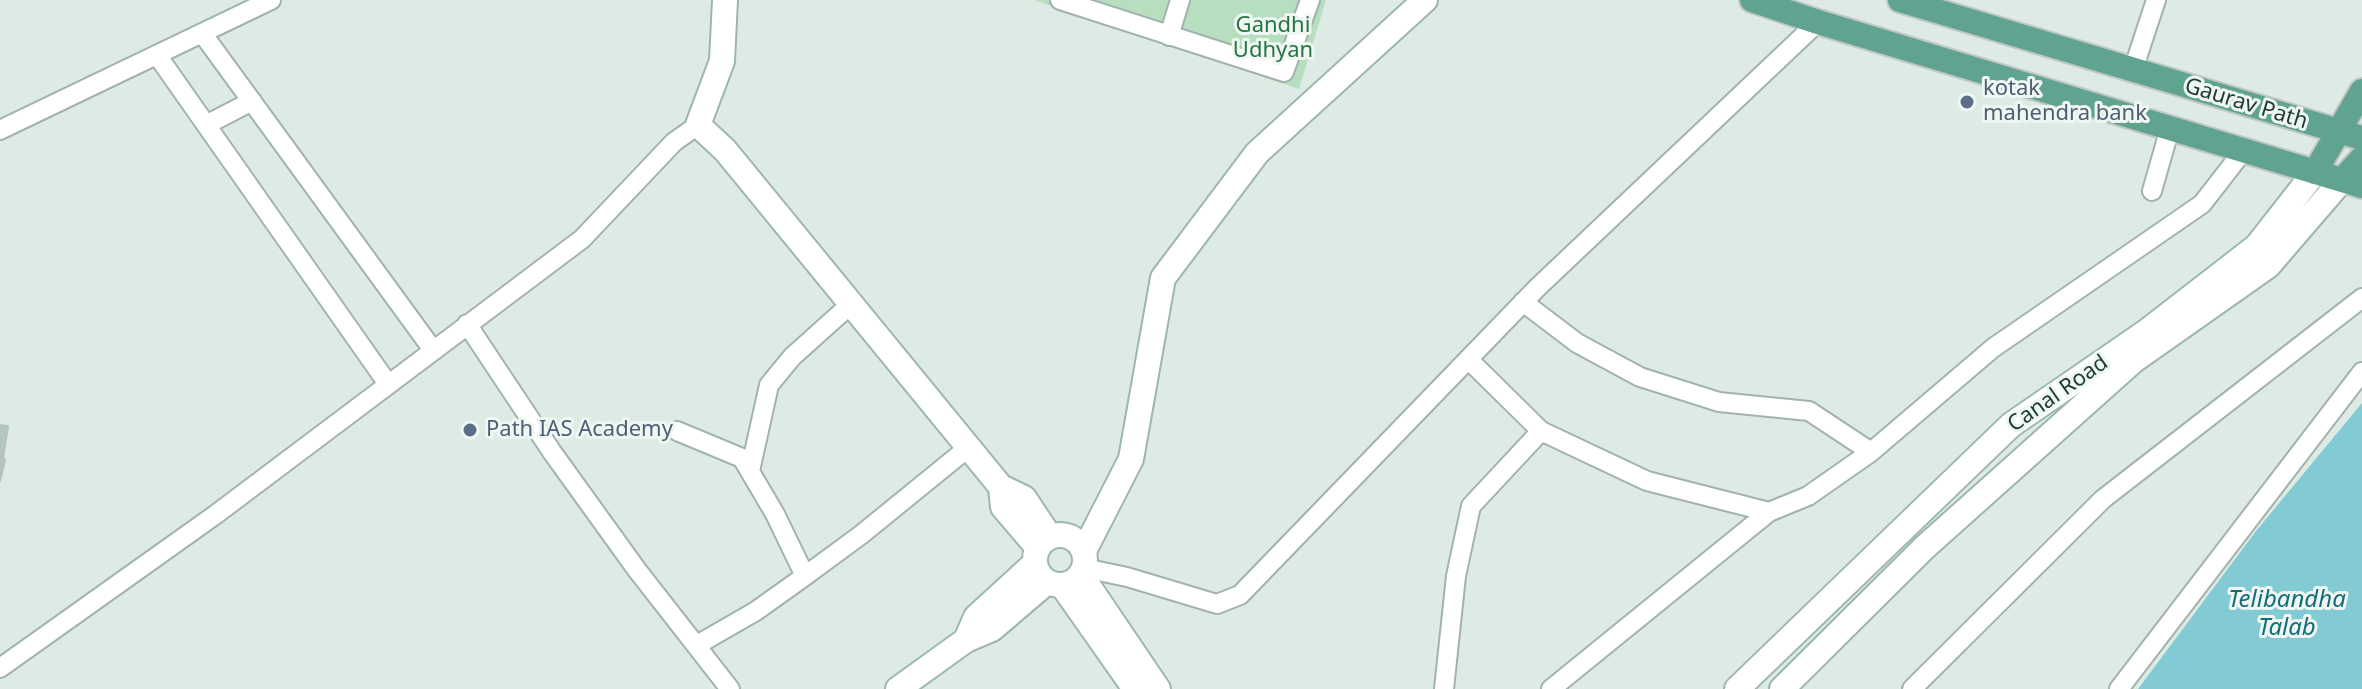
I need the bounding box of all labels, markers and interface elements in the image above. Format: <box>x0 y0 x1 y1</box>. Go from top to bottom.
park label: Gandhi Udhyan <box>1233 13 1313 64</box>
street label: Gaurav Path <box>2181 73 2311 135</box>
place label: kotak mahendra bank <box>1983 76 2147 128</box>
marker: kotak mahendra bank <box>1958 93 1976 111</box>
street label: Canal Road <box>2003 350 2113 438</box>
place label: Path IAS Academy <box>486 417 673 443</box>
marker: Path IAS Academy <box>461 421 479 439</box>
water label: Telibandha Talab <box>2228 586 2346 642</box>

